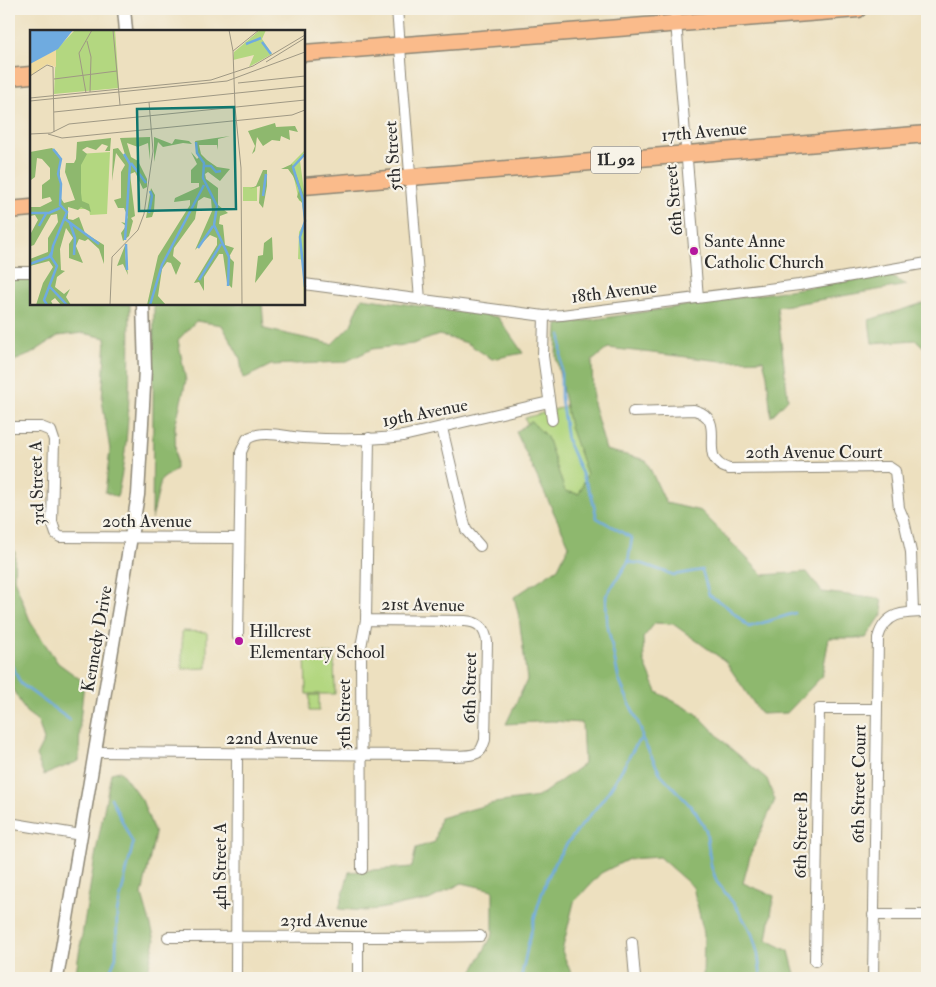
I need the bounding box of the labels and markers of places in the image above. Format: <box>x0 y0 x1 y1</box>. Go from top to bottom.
place label: Sante Anne Catholic Church <box>704 230 824 274</box>
marker: Sante Anne Catholic Church <box>688 245 700 257</box>
place label: Hillcrest Elementary School <box>249 620 385 664</box>
marker: Hillcrest Elementary School <box>233 635 245 647</box>

